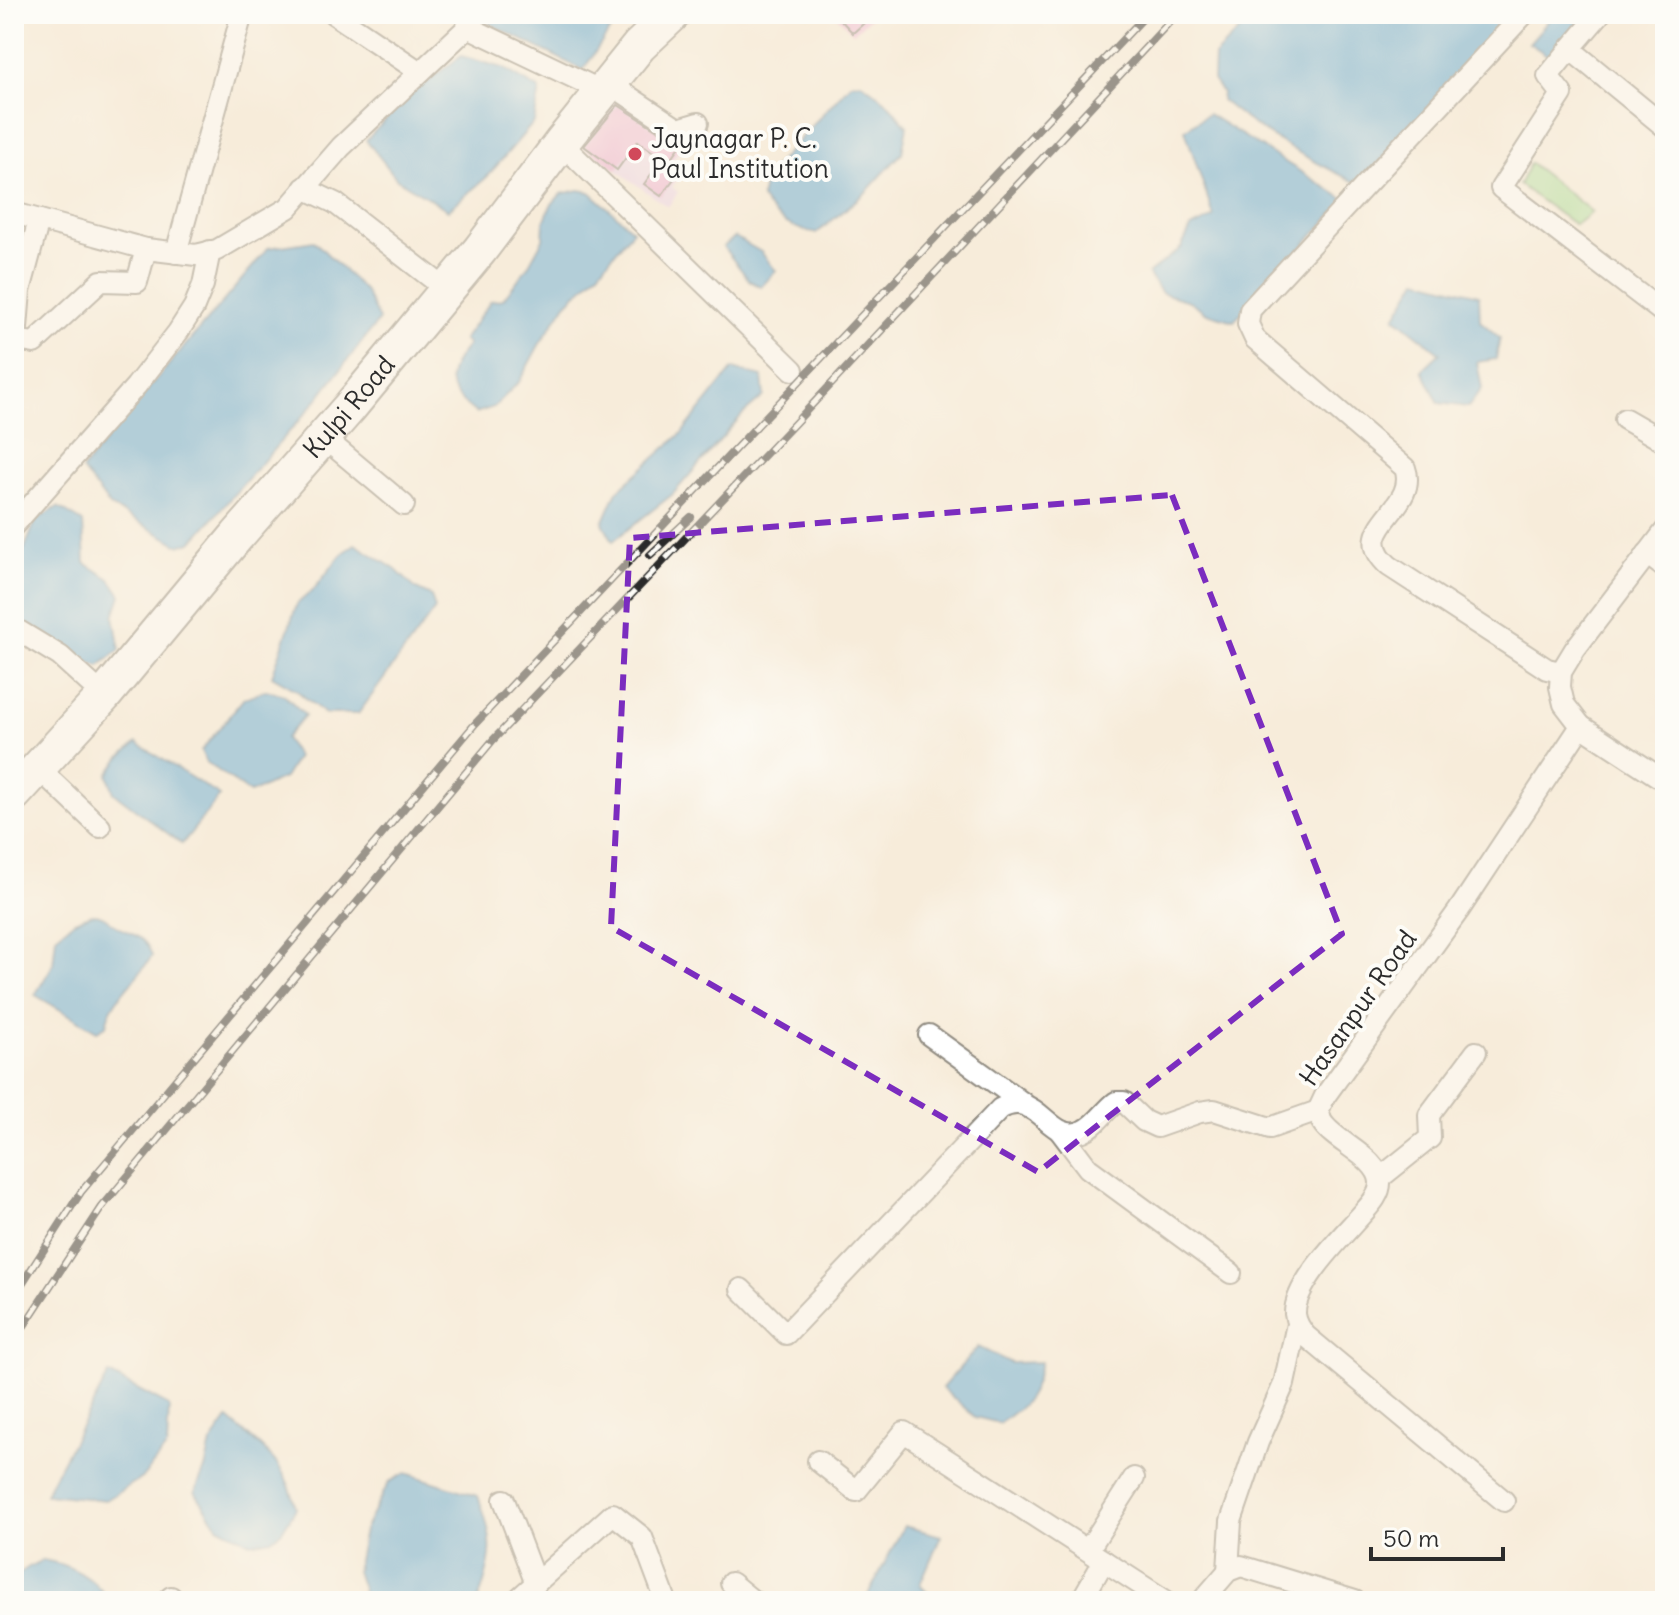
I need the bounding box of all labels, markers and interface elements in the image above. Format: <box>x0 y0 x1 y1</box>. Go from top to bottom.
place label: Jaynagar P. C. Paul Institution <box>651 122 829 185</box>
marker: Jaynagar P. C. Paul Institution <box>626 145 644 163</box>
street label: Kulpi Road <box>296 349 402 465</box>
street label: Hasanpur Road <box>1292 923 1424 1092</box>
scale bar <box>1371 1511 1503 1561</box>
text: 50 m <box>1383 1523 1439 1553</box>

